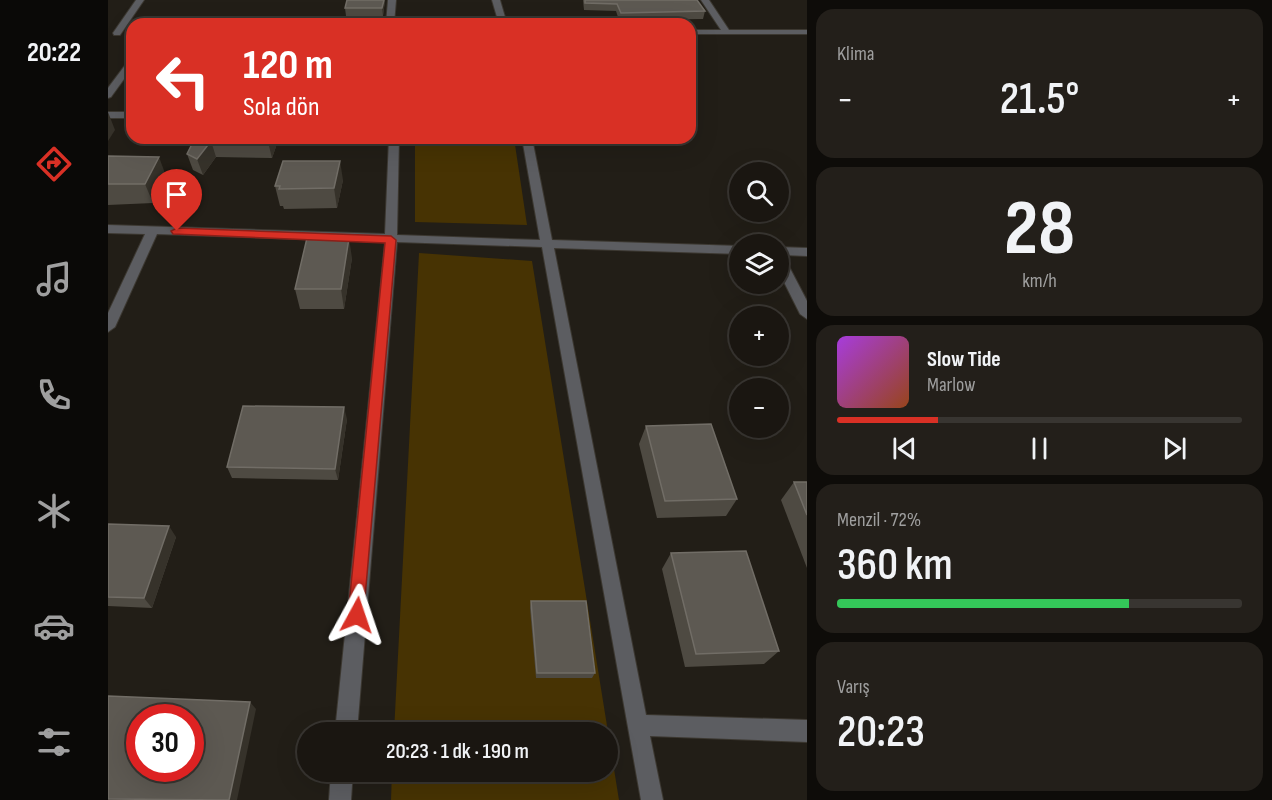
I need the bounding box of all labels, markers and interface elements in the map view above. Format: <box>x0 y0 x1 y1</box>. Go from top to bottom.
text: 20:22 <box>27 37 81 69</box>
text: 120 m <box>243 40 333 91</box>
icon: left <box>144 42 222 120</box>
text: Klima <box>837 42 875 66</box>
text: 21.5° <box>1000 72 1079 127</box>
text: − <box>837 80 853 120</box>
text: + <box>1226 80 1242 120</box>
text: Sola dön <box>243 91 320 123</box>
icon: directions <box>33 143 75 185</box>
map controls <box>729 162 789 438</box>
button: search <box>729 162 789 222</box>
pin <box>151 169 202 231</box>
icon: arrive <box>160 178 193 211</box>
text: 28 <box>1004 183 1075 276</box>
button: layers <box>729 234 789 294</box>
icon: music <box>33 258 75 300</box>
text: km/h <box>1022 269 1057 293</box>
button: + <box>729 306 789 366</box>
text: Slow Tide <box>927 346 1001 373</box>
text: Marlow <box>927 373 975 397</box>
icon: phone <box>33 374 75 416</box>
button: − <box>729 378 789 438</box>
icon: previous <box>888 432 921 465</box>
icon: pause <box>1023 432 1056 465</box>
icon: next <box>1158 432 1191 465</box>
icon: climate <box>33 490 75 532</box>
text: Menzil · 72% <box>837 508 921 532</box>
text: 360 km <box>837 538 953 593</box>
position arrow <box>325 583 389 647</box>
icon: car <box>33 605 75 647</box>
text: Varış <box>837 675 870 699</box>
speed limit sign: 30 <box>126 704 204 782</box>
text: 20:23 <box>837 705 925 760</box>
icon: filters <box>33 721 75 763</box>
text: 20:23 · 1 dk · 190 m <box>386 738 529 765</box>

